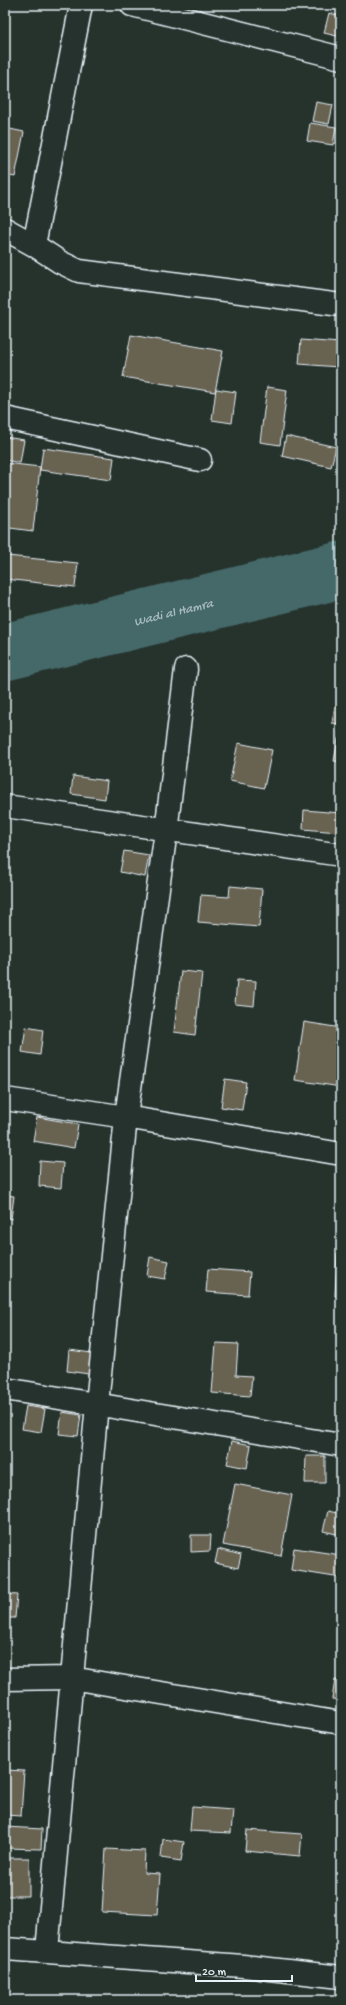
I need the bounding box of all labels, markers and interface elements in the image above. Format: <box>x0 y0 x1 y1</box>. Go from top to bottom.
water label: Wadi al Hamra <box>133 596 215 630</box>
scale bar <box>196 1957 292 1983</box>
text: 20 m <box>202 1966 227 1980</box>

